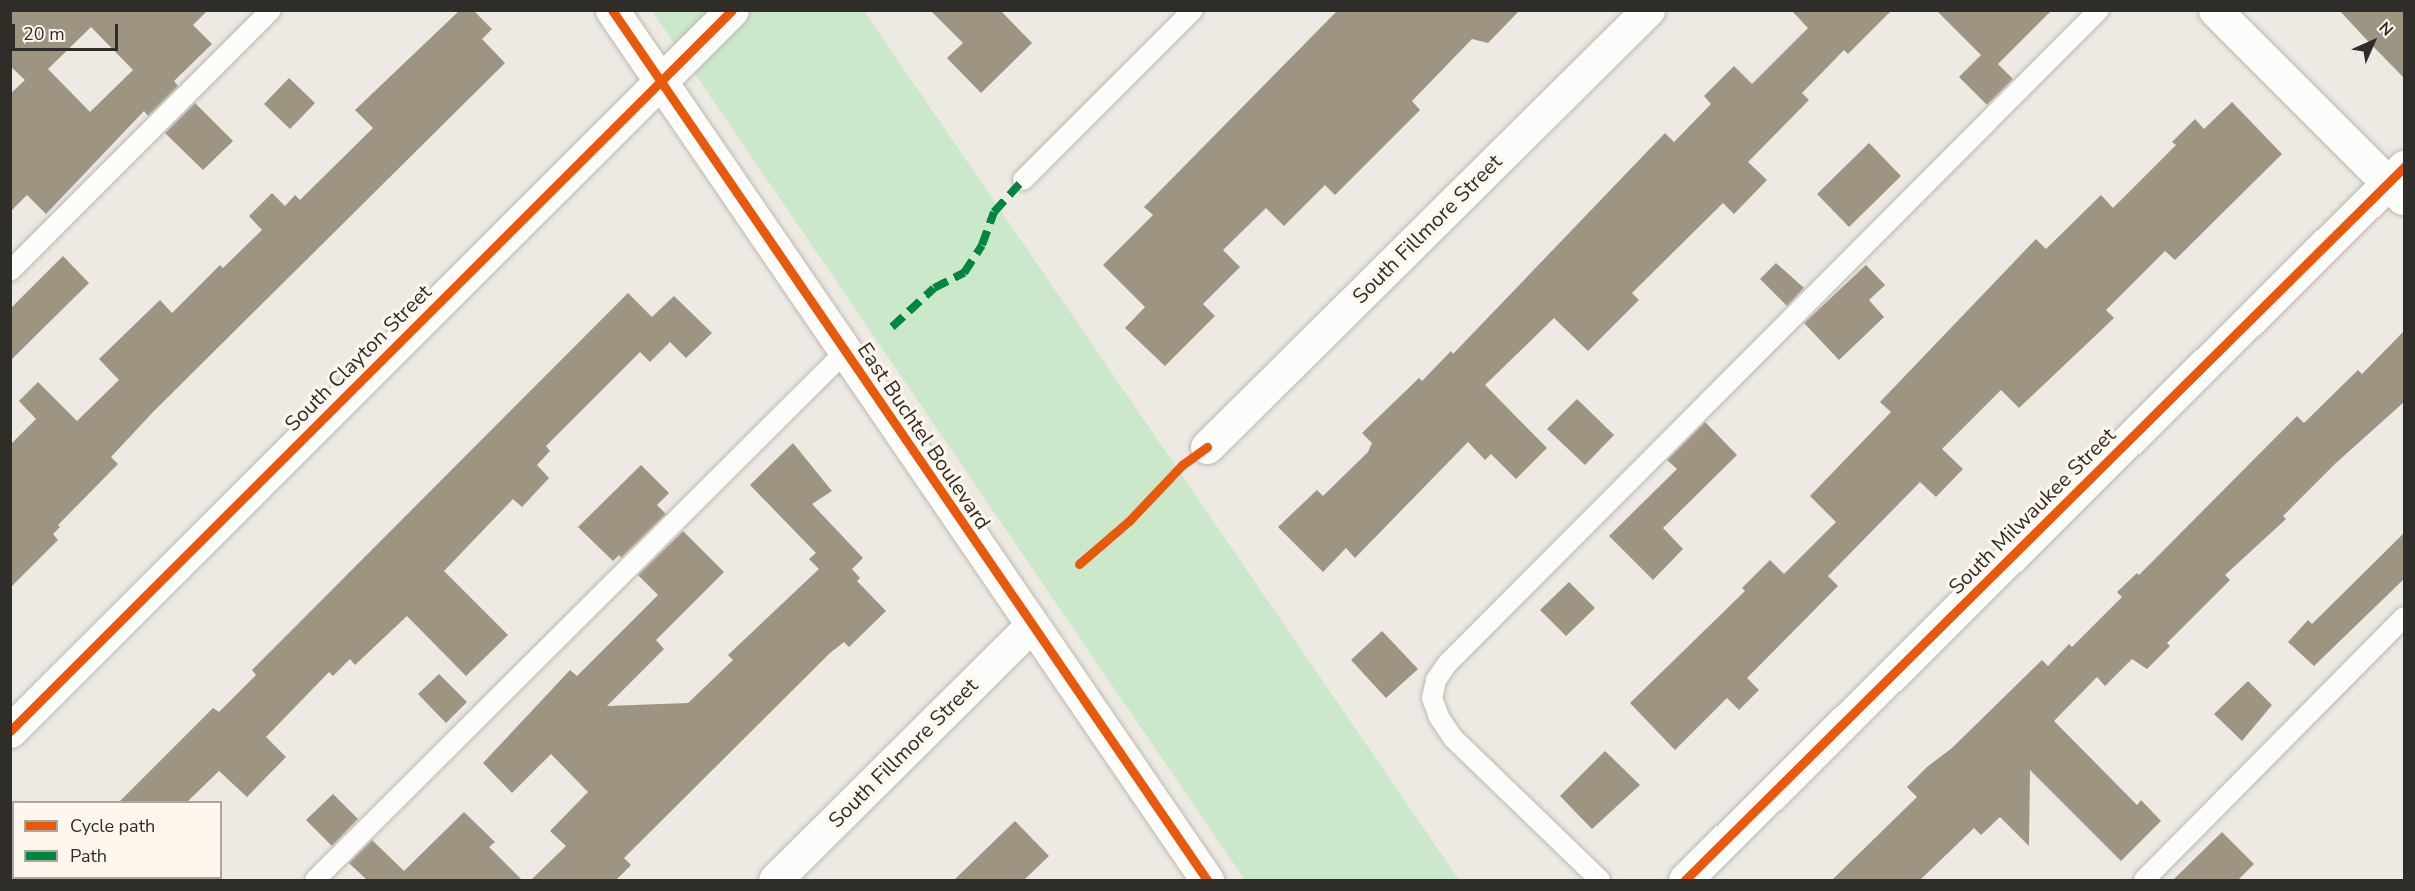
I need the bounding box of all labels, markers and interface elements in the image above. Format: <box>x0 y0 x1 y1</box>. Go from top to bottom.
scale bar <box>15 12 122 50</box>
north arrow <box>2343 12 2403 72</box>
text: N <box>2374 17 2398 41</box>
text: 20 m <box>23 22 65 46</box>
street label: South Fillmore Street <box>1347 149 1507 309</box>
street label: South Clayton Street <box>279 279 437 437</box>
street label: East Buchtel Boulevard <box>852 338 996 534</box>
street label: South Milwaukee Street <box>1943 422 2121 600</box>
street label: South Fillmore Street <box>823 673 983 833</box>
legend <box>12 801 222 879</box>
text: Cycle path <box>70 814 155 838</box>
text: Path <box>70 844 107 868</box>

